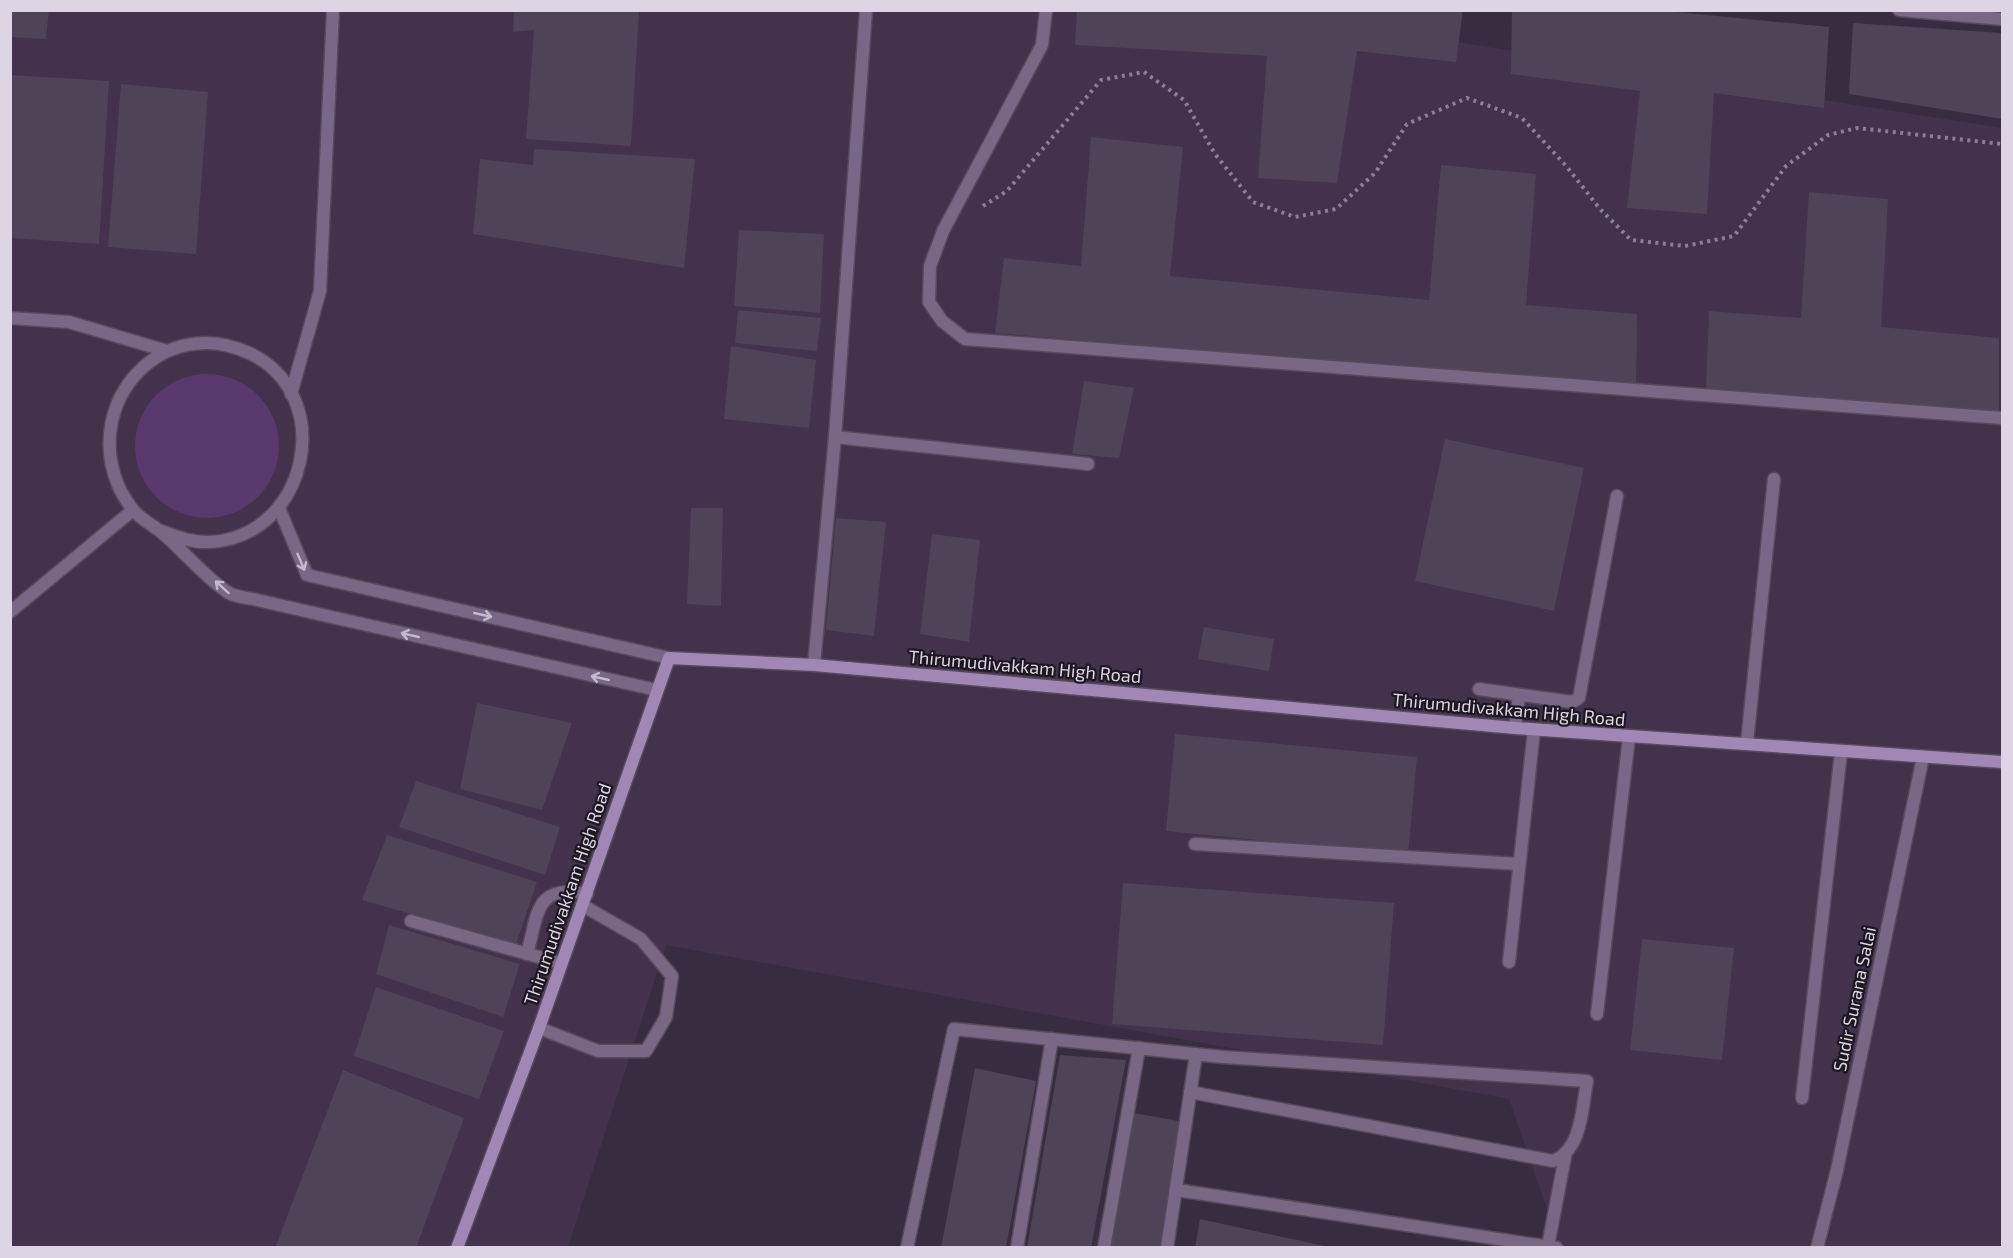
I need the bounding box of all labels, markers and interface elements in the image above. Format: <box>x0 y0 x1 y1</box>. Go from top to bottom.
one-way arrow <box>296 553 307 571</box>
one-way arrow <box>215 580 230 594</box>
one-way arrow <box>474 610 493 622</box>
one-way arrow <box>401 628 420 640</box>
street label: Thirumudivakkam High Road <box>908 645 1142 687</box>
one-way arrow <box>591 671 610 683</box>
street label: Thirumudivakkam High Road <box>1392 688 1626 730</box>
street label: Thirumudivakkam High Road <box>519 780 615 1008</box>
street label: Sudir Surana Salai <box>1828 925 1880 1073</box>

